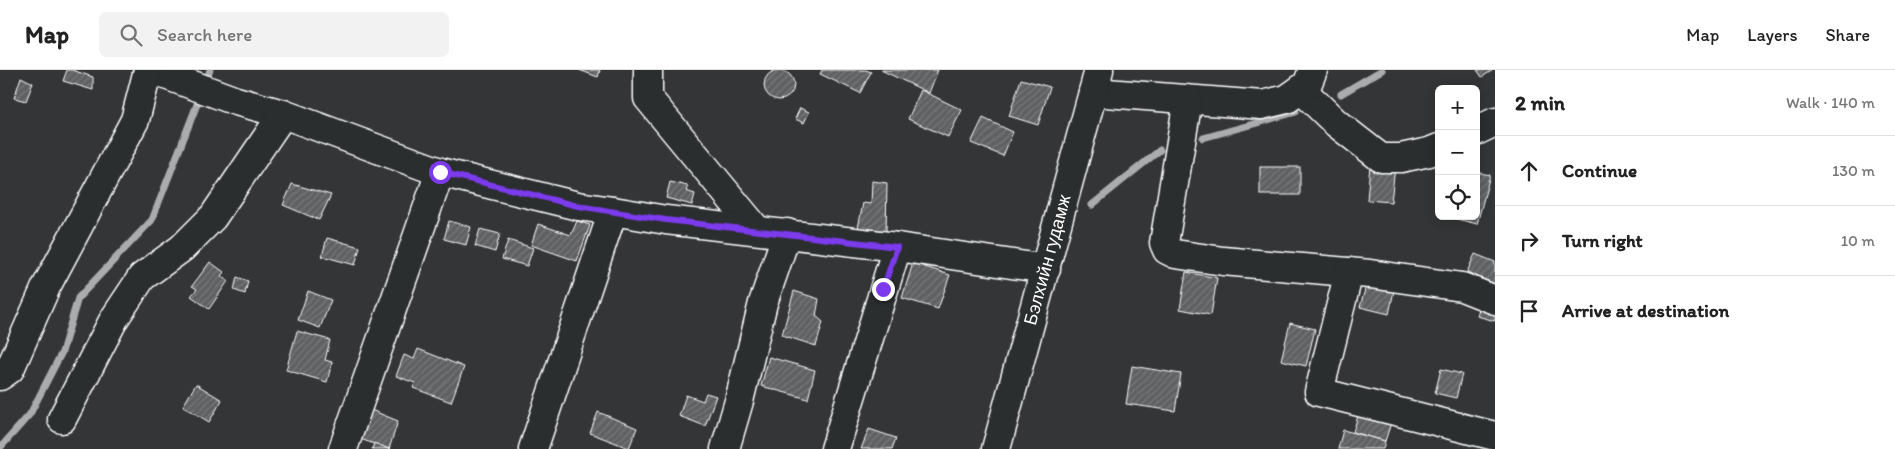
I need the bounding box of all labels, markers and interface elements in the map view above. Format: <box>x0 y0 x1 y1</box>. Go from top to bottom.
search box <box>99 12 449 57</box>
text: Map <box>25 20 69 49</box>
icon: search <box>117 21 145 49</box>
text: Search here <box>157 23 252 46</box>
text: Map <box>1686 24 1719 46</box>
text: Layers <box>1747 24 1797 46</box>
text: Share <box>1825 24 1870 46</box>
map controls <box>1435 85 1480 220</box>
button: + <box>1435 85 1480 130</box>
text: 2 min <box>1515 90 1565 115</box>
text: Walk · 140 m <box>1786 93 1875 112</box>
button: − <box>1435 130 1480 175</box>
icon: ahead <box>1515 157 1543 185</box>
text: Continue <box>1562 159 1637 182</box>
route start <box>429 161 452 184</box>
text: 130 m <box>1832 161 1875 180</box>
button: locate <box>1435 175 1480 220</box>
street label: Бэлхийн гудамж <box>1019 192 1076 327</box>
icon: right <box>1515 227 1543 255</box>
text: Turn right <box>1562 229 1643 252</box>
text: 10 m <box>1841 231 1875 250</box>
route end <box>872 278 895 301</box>
icon: arrive <box>1515 297 1543 325</box>
text: Arrive at destination <box>1562 299 1729 322</box>

